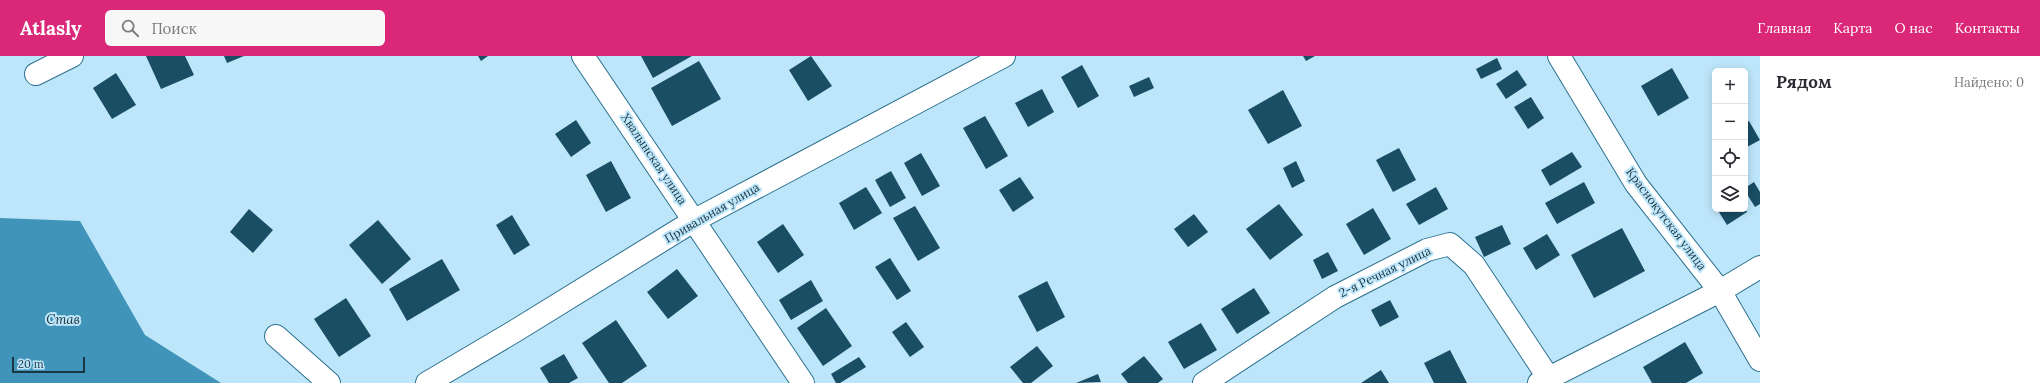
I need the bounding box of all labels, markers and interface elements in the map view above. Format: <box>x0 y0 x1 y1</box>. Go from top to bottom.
search box <box>105 10 385 46</box>
text: Atlasly <box>20 16 81 40</box>
icon: search <box>119 17 141 39</box>
text: Поиск <box>151 19 197 38</box>
text: Главная <box>1757 19 1811 37</box>
text: Карта <box>1833 19 1873 37</box>
text: О нас <box>1895 19 1933 37</box>
text: Контакты <box>1955 19 2020 37</box>
map controls <box>1712 68 1748 212</box>
button: + <box>1712 68 1748 104</box>
text: Рядом <box>1776 71 1832 93</box>
text: Найдено: 0 <box>1954 74 2024 91</box>
button: − <box>1712 104 1748 140</box>
street label: Хвалынская улица <box>618 110 691 207</box>
button: locate <box>1712 140 1748 176</box>
street label: Краснокутская улица <box>1623 165 1710 273</box>
button: layers <box>1712 176 1748 212</box>
street label: Привальная улица <box>662 179 762 246</box>
street label: 2-я Речная улица <box>1337 243 1433 300</box>
water label: Став <box>46 311 80 328</box>
scale bar <box>12 355 85 374</box>
text: 20 m <box>18 357 43 371</box>

